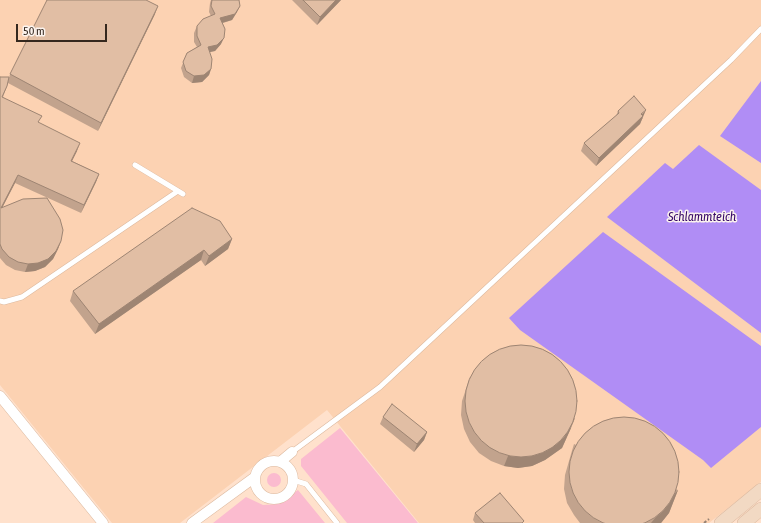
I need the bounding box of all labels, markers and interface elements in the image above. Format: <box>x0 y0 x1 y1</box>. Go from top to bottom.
scale bar <box>18 16 109 42</box>
text: 50 m <box>23 24 45 38</box>
water label: Schlammteich <box>668 209 736 225</box>

